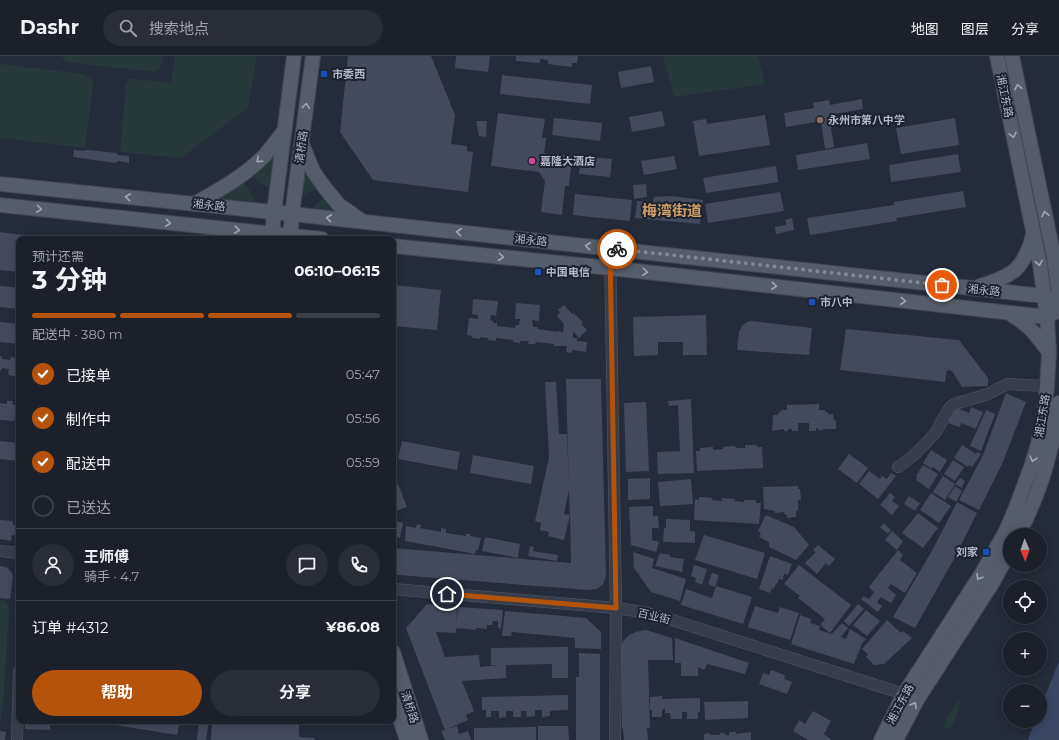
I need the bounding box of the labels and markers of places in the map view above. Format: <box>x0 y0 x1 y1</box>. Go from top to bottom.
place label: 市委西 <box>332 67 365 81</box>
marker: 市委西 <box>319 69 329 79</box>
place label: 永州市第八中学 <box>828 113 905 127</box>
marker: 永州市第八中学 <box>815 115 825 125</box>
place label: 嘉隆大酒店 <box>540 154 595 168</box>
marker: 嘉隆大酒店 <box>527 156 537 166</box>
place label: 中国电信 <box>546 265 590 279</box>
marker: 中国电信 <box>533 267 543 277</box>
pin <box>925 268 959 302</box>
place label: 市八中 <box>820 295 853 309</box>
marker: 市八中 <box>807 297 817 307</box>
place label: 刘家 <box>956 545 978 559</box>
marker: 刘家 <box>981 547 991 557</box>
pin <box>430 577 464 611</box>

